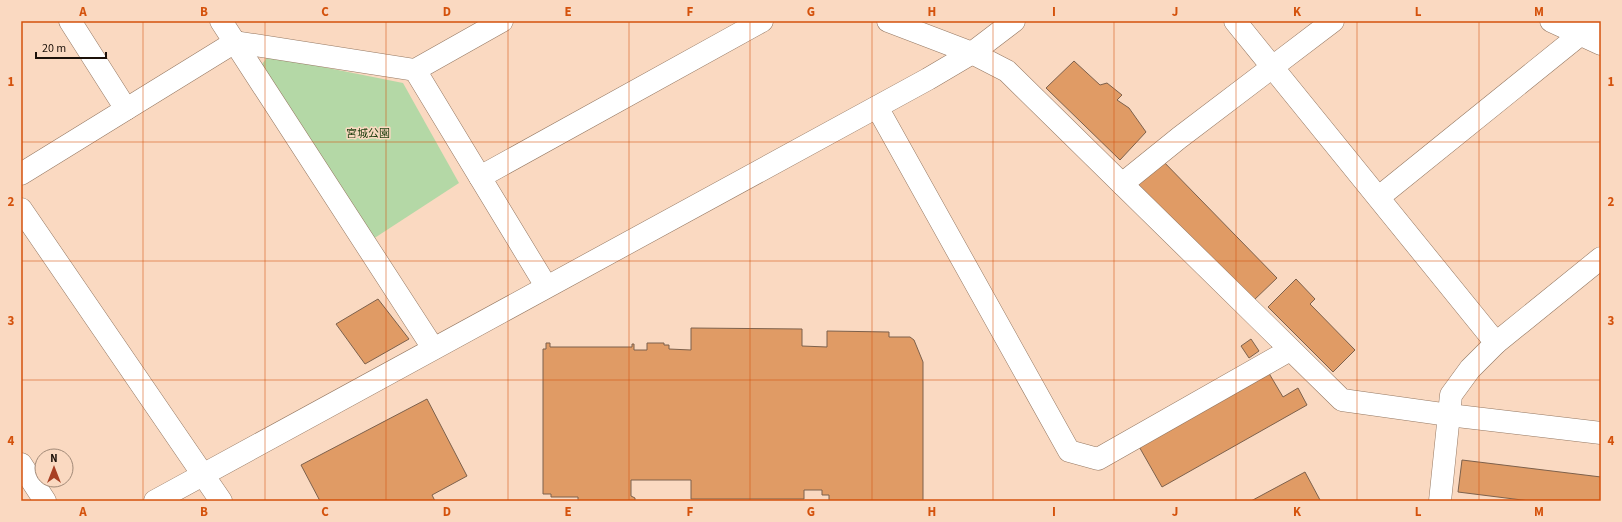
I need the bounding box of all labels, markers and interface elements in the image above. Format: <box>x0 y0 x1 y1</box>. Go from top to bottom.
text: A <box>78 3 87 21</box>
text: B <box>200 3 208 21</box>
text: C <box>321 3 329 21</box>
text: D <box>443 3 451 21</box>
text: E <box>564 3 572 21</box>
text: F <box>687 3 694 21</box>
text: G <box>807 3 815 21</box>
text: H <box>928 3 936 21</box>
text: I <box>1052 3 1056 21</box>
text: J <box>1172 3 1178 21</box>
text: K <box>1293 3 1302 21</box>
text: L <box>1415 3 1422 21</box>
text: M <box>1534 3 1544 21</box>
scale bar <box>36 34 106 60</box>
text: 20 m <box>42 40 66 57</box>
text: 1 <box>8 73 15 91</box>
text: 1 <box>1608 73 1615 91</box>
park label: 宮城公園 <box>346 126 390 141</box>
text: 2 <box>8 193 15 211</box>
text: 2 <box>1608 193 1615 211</box>
text: 3 <box>8 312 15 330</box>
text: 3 <box>1608 312 1615 330</box>
text: 4 <box>8 432 15 450</box>
text: 4 <box>1608 432 1615 450</box>
north arrow <box>34 448 74 488</box>
text: N <box>50 451 58 466</box>
text: A <box>78 503 87 521</box>
text: B <box>200 503 208 521</box>
text: C <box>321 503 329 521</box>
text: D <box>443 503 451 521</box>
text: E <box>564 503 572 521</box>
text: F <box>687 503 694 521</box>
text: G <box>807 503 815 521</box>
text: H <box>928 503 936 521</box>
text: I <box>1052 503 1056 521</box>
text: J <box>1172 503 1178 521</box>
text: K <box>1293 503 1302 521</box>
text: L <box>1415 503 1422 521</box>
text: M <box>1534 503 1544 521</box>

